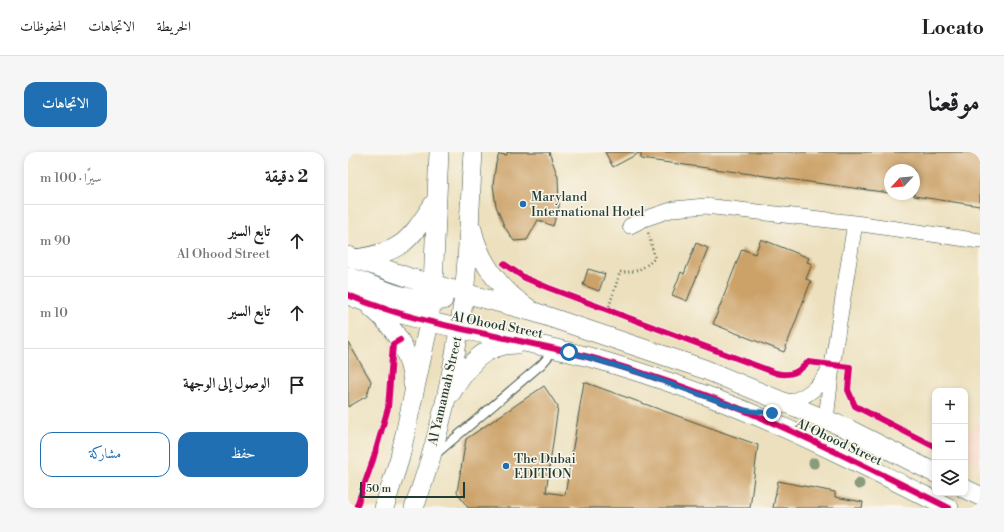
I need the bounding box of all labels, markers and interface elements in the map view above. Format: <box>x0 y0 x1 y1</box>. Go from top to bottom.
text: Locato <box>922 16 984 40</box>
text: المحفوظات <box>20 18 66 36</box>
text: الاتجاهات <box>88 18 135 36</box>
text: الخريطة <box>157 18 191 36</box>
button: الاتجاهات <box>24 82 107 127</box>
text: موقعنا <box>928 85 980 120</box>
north arrow <box>884 164 920 200</box>
text: 2 دقيقة <box>265 166 308 188</box>
text: سيرًا · 100 m <box>40 170 101 186</box>
place label: Maryland International Hotel <box>531 189 645 220</box>
marker: Maryland International Hotel <box>518 199 528 209</box>
text: تابع السير <box>228 222 270 241</box>
icon: ahead <box>286 230 308 252</box>
text: 90 m <box>40 233 71 249</box>
text: Al Ohood Street <box>177 246 270 262</box>
text: تابع السير <box>228 302 270 321</box>
icon: ahead <box>286 302 308 324</box>
text: 10 m <box>40 305 68 321</box>
street label: Al Ohood Street <box>449 308 545 342</box>
street label: Al Yamamah Street <box>424 334 465 448</box>
route start <box>560 343 578 361</box>
text: الوصول إلى الوجهة <box>183 374 270 393</box>
icon: arrive <box>286 374 308 396</box>
map controls <box>932 388 968 496</box>
button: + <box>932 388 968 424</box>
route end <box>763 404 781 422</box>
street label: Al Ohood Street <box>792 415 885 469</box>
button: − <box>932 424 968 460</box>
button: مشاركة <box>40 432 170 477</box>
button: حفظ <box>178 432 308 477</box>
place label: The Dubai EDITION <box>514 451 576 482</box>
button: layers <box>932 460 968 496</box>
marker: The Dubai EDITION <box>501 461 511 471</box>
scale bar <box>360 480 465 499</box>
text: 50 m <box>366 482 391 496</box>

